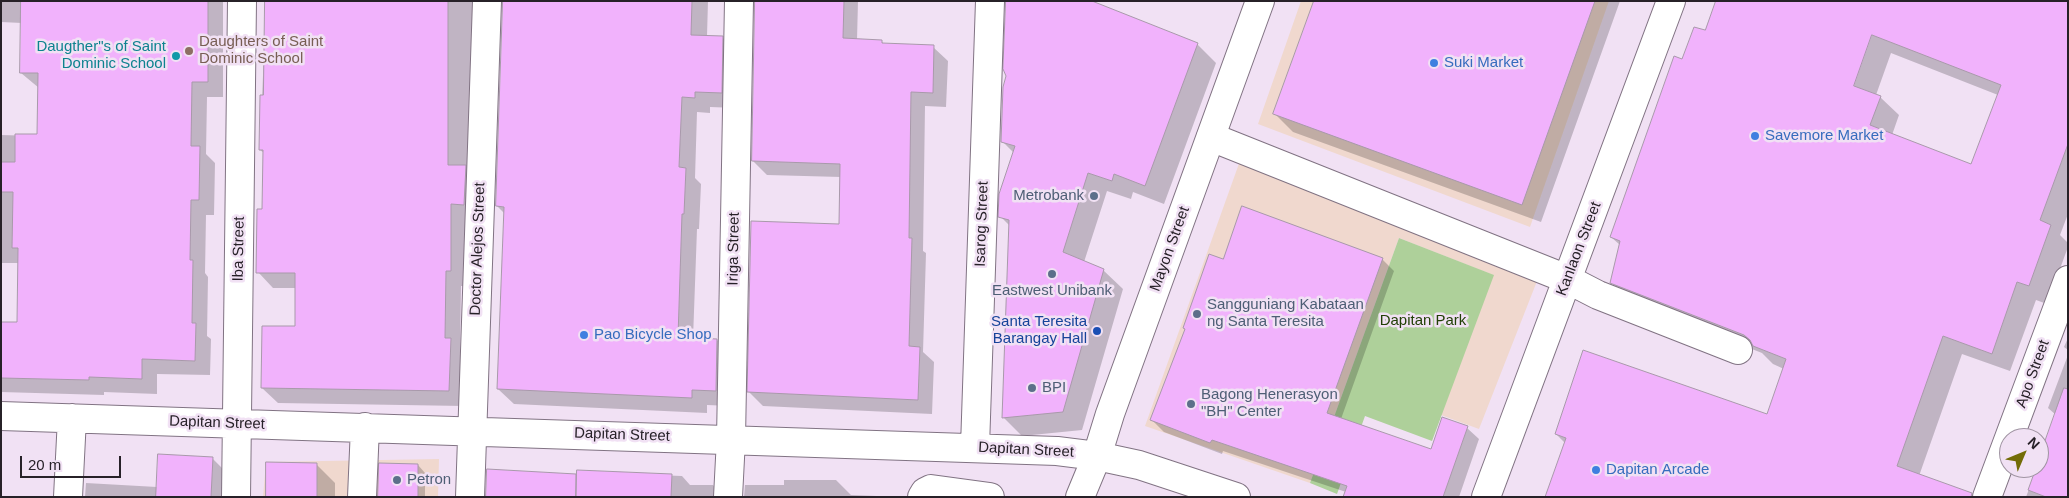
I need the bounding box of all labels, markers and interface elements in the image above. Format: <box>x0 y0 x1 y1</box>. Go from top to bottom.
place label: Daughters of Saint Dominic School <box>199 33 323 68</box>
place label: Daugther"s of Saint Dominic School <box>36 38 166 73</box>
marker: Daughters of Saint Dominic School <box>183 45 195 57</box>
marker: Daugther"s of Saint Dominic School <box>170 50 182 62</box>
place label: Suki Market <box>1444 54 1523 72</box>
marker: Suki Market <box>1428 57 1440 69</box>
place label: Savemore Market <box>1765 127 1883 145</box>
marker: Savemore Market <box>1749 130 1761 142</box>
street label: Isarog Street <box>972 181 992 267</box>
street label: Doctor Alejos Street <box>467 182 489 316</box>
place label: Metrobank <box>1013 187 1084 205</box>
marker: Metrobank <box>1088 190 1100 202</box>
street label: Kanlaon Street <box>1553 199 1605 299</box>
street label: Mayon Street <box>1146 204 1194 294</box>
street label: Iriga Street <box>724 212 744 286</box>
street label: Iba Street <box>229 216 249 282</box>
marker: Eastwest Unibank <box>1046 268 1058 280</box>
place label: Eastwest Unibank <box>992 282 1112 300</box>
place label: Sangguniang Kabataan ng Santa Teresita <box>1207 296 1364 331</box>
marker: Sangguniang Kabataan ng Santa Teresita <box>1191 308 1203 320</box>
park label: Dapitan Park <box>1380 312 1466 330</box>
place label: Santa Teresita Barangay Hall <box>991 313 1087 348</box>
marker: Santa Teresita Barangay Hall <box>1091 325 1103 337</box>
place label: Pao Bicycle Shop <box>594 326 712 344</box>
marker: Pao Bicycle Shop <box>578 329 590 341</box>
street label: Apo Street <box>2012 338 2054 410</box>
place label: BPI <box>1042 379 1066 397</box>
marker: BPI <box>1026 382 1038 394</box>
place label: Bagong Henerasyon "BH" Center <box>1201 386 1338 421</box>
marker: Bagong Henerasyon "BH" Center <box>1185 398 1197 410</box>
street label: Dapitan Street <box>169 412 265 434</box>
street label: Dapitan Street <box>574 424 670 446</box>
north arrow <box>1999 428 2049 478</box>
text: N <box>2025 434 2043 452</box>
street label: Dapitan Street <box>978 439 1074 461</box>
scale bar <box>22 446 124 478</box>
text: 20 m <box>28 456 61 473</box>
place label: Dapitan Arcade <box>1606 461 1709 479</box>
marker: Dapitan Arcade <box>1590 464 1602 476</box>
place label: Petron <box>407 471 451 489</box>
marker: Petron <box>391 474 403 486</box>

